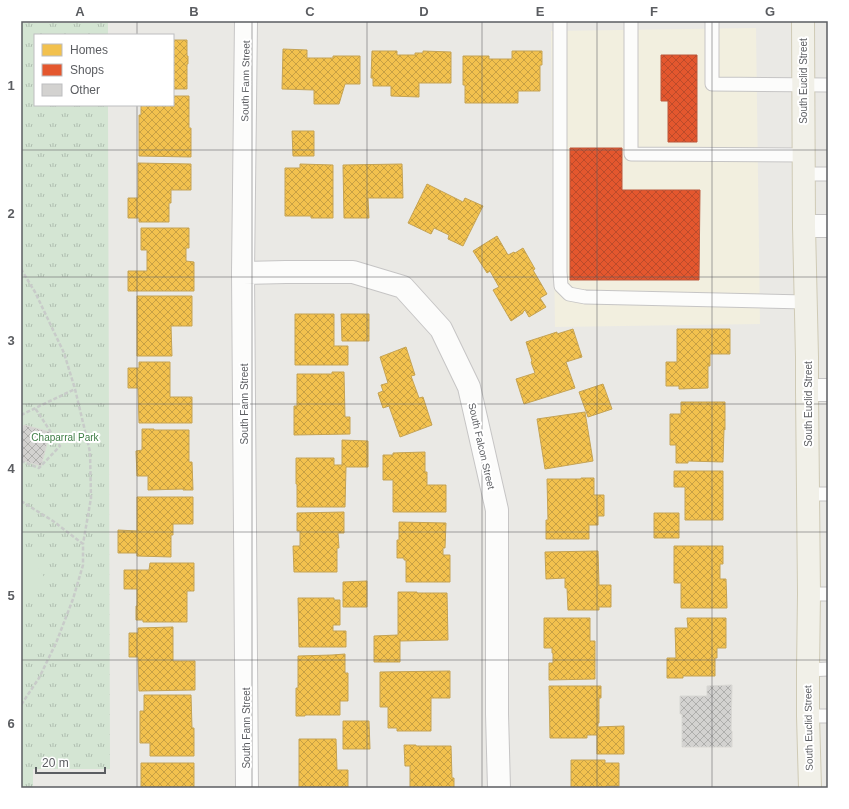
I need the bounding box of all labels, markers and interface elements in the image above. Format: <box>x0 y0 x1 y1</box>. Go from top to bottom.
text: A <box>75 4 85 19</box>
text: B <box>189 4 199 19</box>
text: C <box>305 4 315 19</box>
text: D <box>419 4 429 19</box>
text: E <box>536 4 545 19</box>
text: F <box>650 4 658 19</box>
text: G <box>765 4 775 19</box>
legend <box>34 34 174 106</box>
street label: South Euclid Street <box>798 38 809 124</box>
street label: South Fann Street <box>239 40 252 122</box>
text: Homes <box>70 43 108 57</box>
text: Shops <box>70 63 104 77</box>
text: 1 <box>7 78 15 93</box>
text: Other <box>70 83 100 97</box>
text: 2 <box>7 206 15 221</box>
text: 3 <box>7 333 15 348</box>
street label: South Euclid Street <box>803 361 814 447</box>
street label: South Fann Street <box>239 363 250 445</box>
street label: South Falcon Street <box>466 402 497 491</box>
park label: Chaparral Park <box>31 432 100 443</box>
text: 4 <box>7 461 15 476</box>
text: 5 <box>7 588 15 603</box>
street label: South Euclid Street <box>802 685 815 771</box>
street label: South Fann Street <box>241 687 252 769</box>
text: 6 <box>7 716 15 731</box>
scale bar <box>36 749 105 775</box>
text: 20 m <box>42 756 69 770</box>

